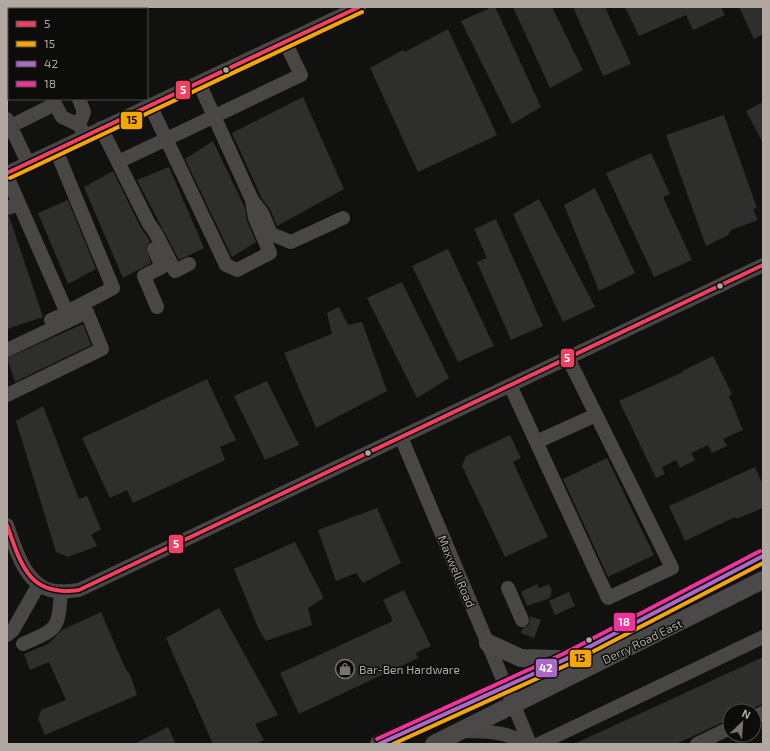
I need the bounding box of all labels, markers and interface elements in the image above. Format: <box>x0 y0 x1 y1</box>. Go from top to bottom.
legend <box>8 8 148 100</box>
text: 5 <box>44 16 50 30</box>
text: 15 <box>44 36 55 50</box>
text: 42 <box>44 56 58 70</box>
unlabelled marker <box>221 65 231 75</box>
text: 18 <box>44 76 56 90</box>
line badge: 5 <box>175 80 191 100</box>
text: 5 <box>180 83 186 96</box>
line badge: 15 <box>120 111 143 130</box>
text: 15 <box>127 113 137 126</box>
unlabelled marker <box>715 281 725 291</box>
line badge: 5 <box>560 348 575 368</box>
text: 5 <box>564 351 570 364</box>
unlabelled marker <box>363 448 373 458</box>
street label: Maxwell Road <box>436 533 478 609</box>
line badge: 5 <box>168 534 184 554</box>
text: 5 <box>173 537 179 550</box>
line badge: 18 <box>613 612 636 632</box>
street label: Derry Road East <box>600 615 685 666</box>
text: 18 <box>618 615 630 628</box>
unlabelled marker <box>584 635 594 645</box>
line badge: 15 <box>569 649 592 668</box>
text: 15 <box>575 651 585 664</box>
shop icon: Bar-Ben Hardware <box>334 658 356 680</box>
line badge: 42 <box>535 658 558 678</box>
text: 42 <box>539 661 553 674</box>
place label: Bar-Ben Hardware <box>359 662 460 676</box>
north arrow <box>722 703 762 743</box>
text: N <box>740 706 753 721</box>

